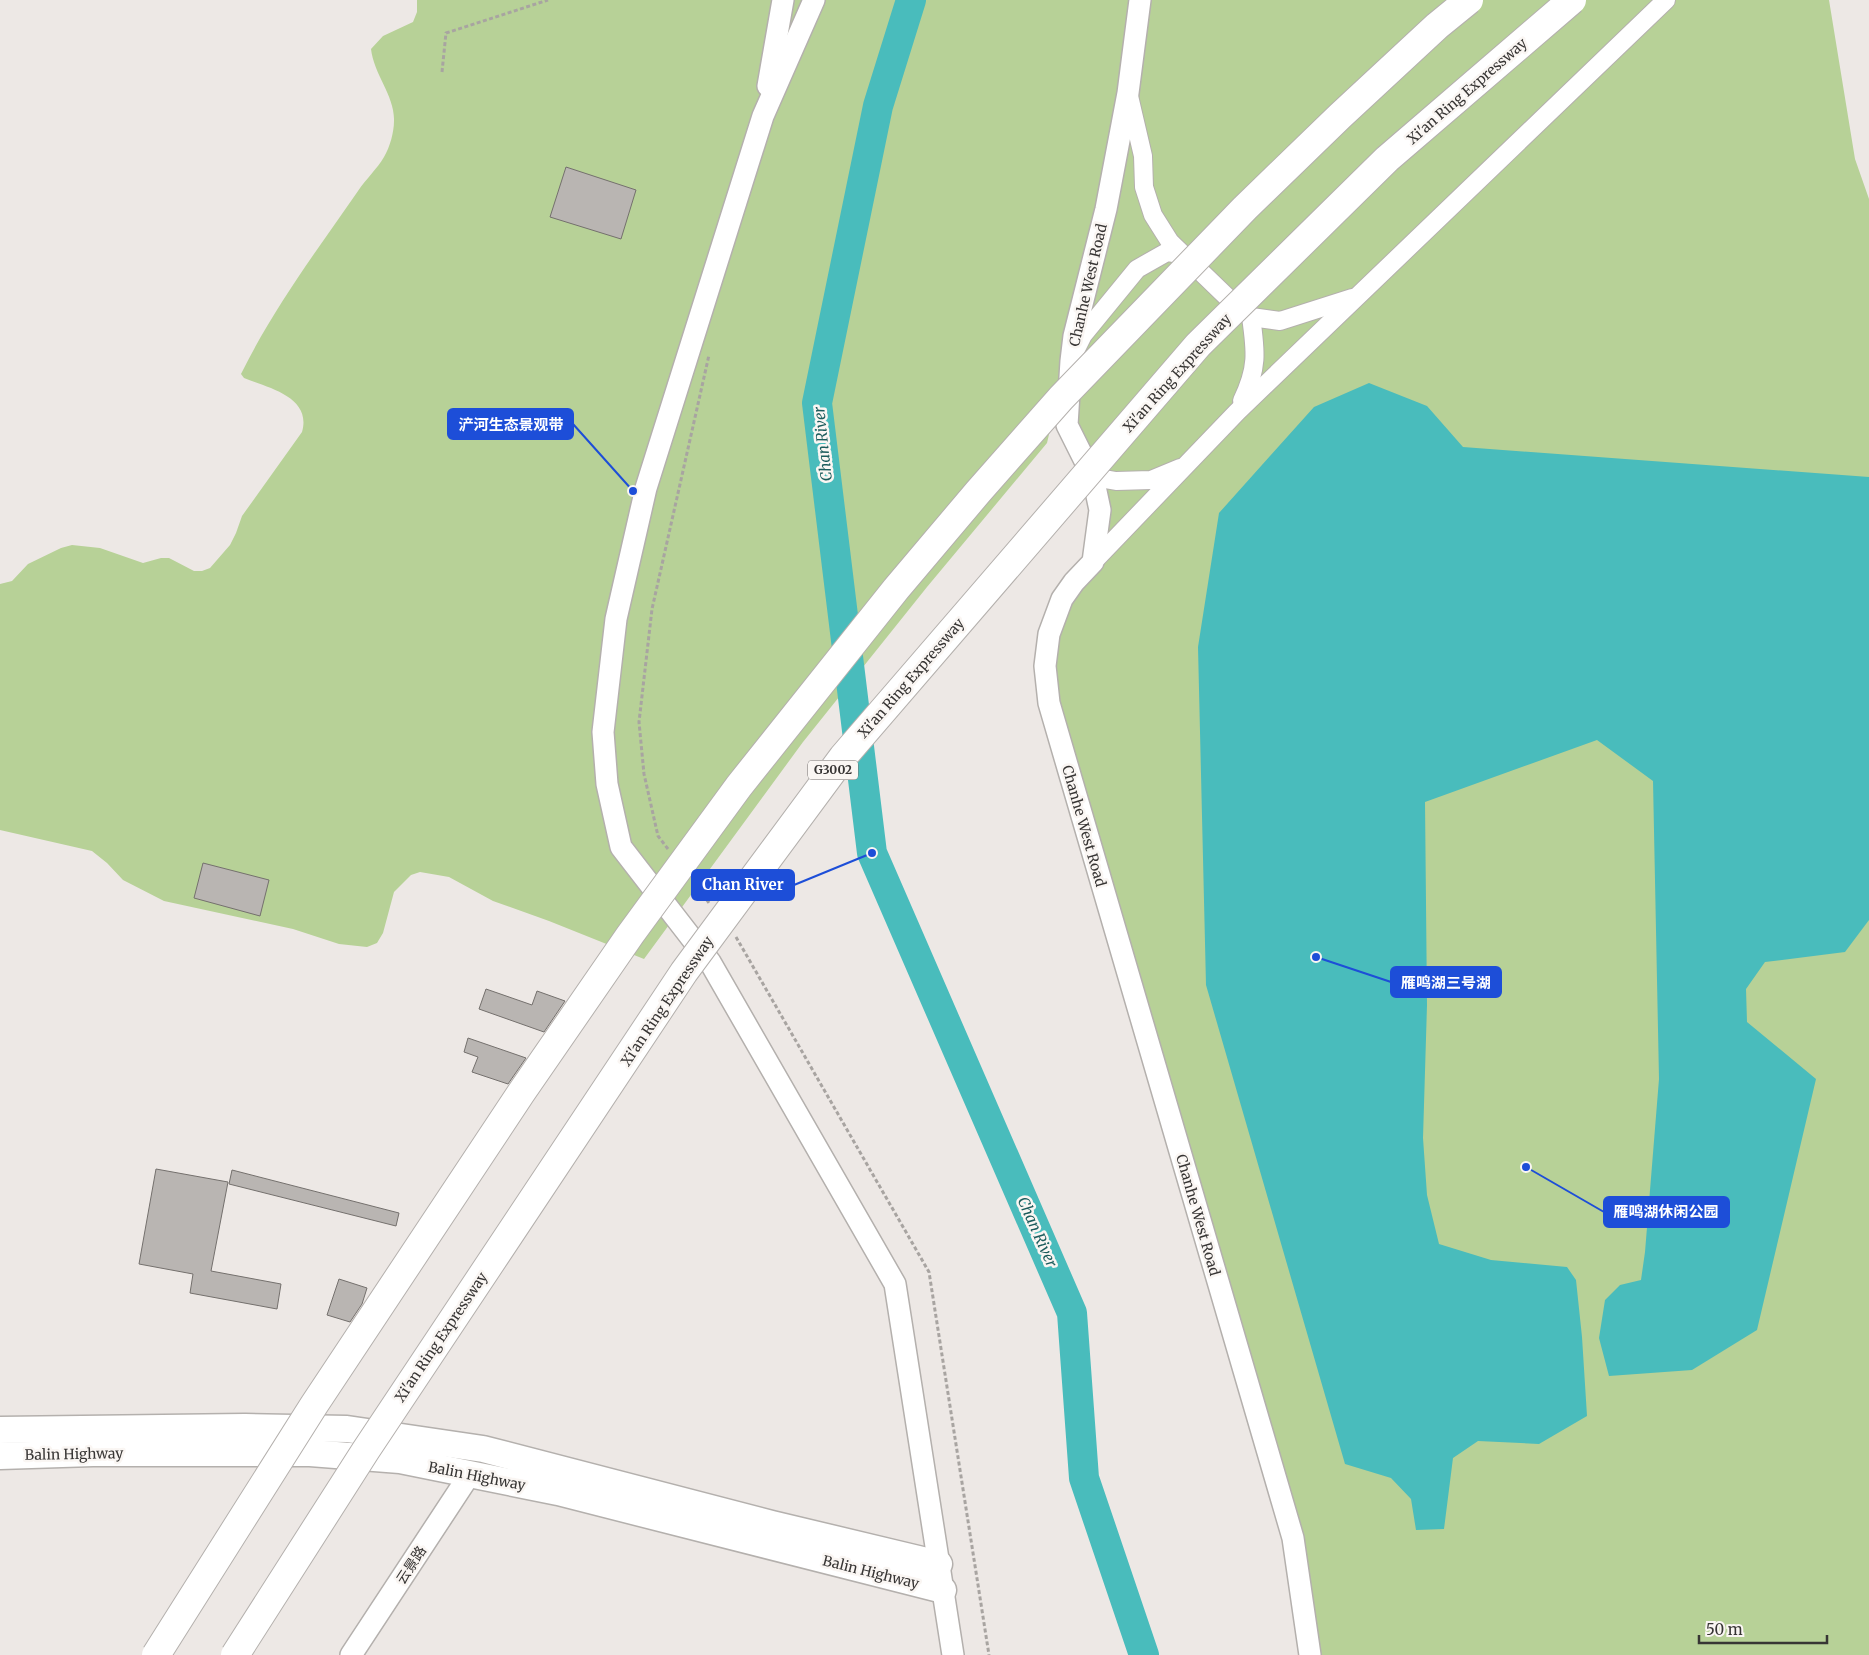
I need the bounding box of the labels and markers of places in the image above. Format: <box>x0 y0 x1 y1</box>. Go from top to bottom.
callout: 浐河生态景观带 <box>448 409 573 439</box>
callout: Chan River <box>692 870 794 900</box>
callout: 雁鸣湖三号湖 <box>1391 967 1501 997</box>
callout: 雁鸣湖休闲公园 <box>1604 1197 1729 1227</box>

